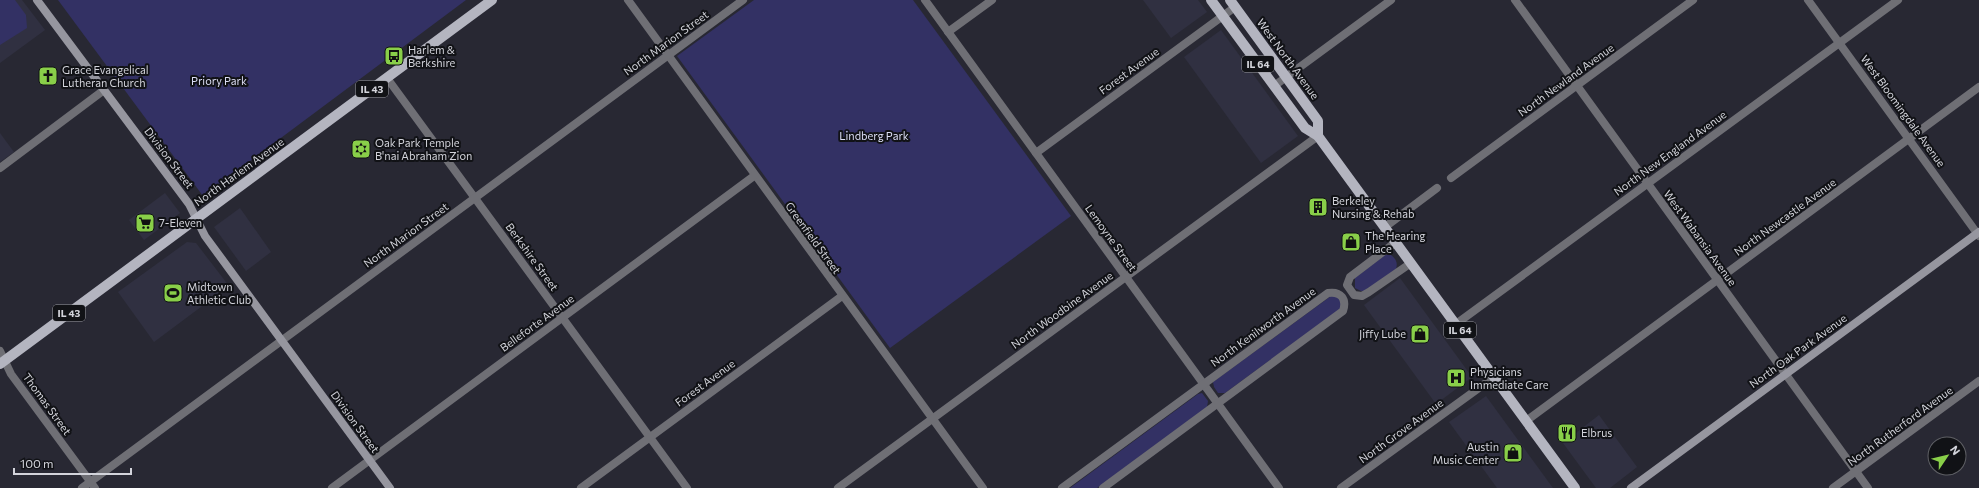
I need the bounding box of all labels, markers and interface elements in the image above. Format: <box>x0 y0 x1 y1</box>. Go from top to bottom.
street label: North Marion Street <box>621 7 711 78</box>
street label: West North Avenue <box>1255 16 1322 102</box>
street label: North Newland Avenue <box>1515 40 1616 119</box>
place label: Harlem & Berkshire <box>408 43 456 69</box>
street label: Forest Avenue <box>1096 44 1161 97</box>
bus stop icon: Harlem & Berkshire <box>383 45 405 67</box>
street label: West Bloomingdale Avenue <box>1858 52 1948 169</box>
road number: IL 64 <box>1242 56 1274 72</box>
place label: Grace Evangelical Lutheran Church <box>62 63 149 89</box>
church icon: Grace Evangelical Lutheran Church <box>37 65 59 87</box>
park label: Priory Park <box>191 74 247 87</box>
road number: IL 43 <box>356 81 388 97</box>
street label: North New England Avenue <box>1611 107 1729 198</box>
street label: Division Street <box>142 125 197 191</box>
park label: Lindberg Park <box>839 129 909 142</box>
street label: North Harlem Avenue <box>191 135 286 208</box>
place label: Oak Park Temple B'nai Abraham Zion <box>375 136 472 162</box>
synagogue icon: Oak Park Temple B'nai Abraham Zion <box>350 138 372 160</box>
street label: North Newcastle Avenue <box>1731 175 1838 258</box>
street label: West Wabansia Avenue <box>1661 187 1740 288</box>
place label: Berkeley Nursing & Rehab <box>1332 194 1414 220</box>
building icon: Berkeley Nursing & Rehab <box>1307 196 1329 218</box>
street label: North Marion Street <box>361 199 451 270</box>
street label: Greenfield Street <box>783 199 844 277</box>
street label: Lemoyne Street <box>1083 202 1140 274</box>
supermarket icon: 7-Eleven <box>134 212 156 234</box>
place label: 7-Eleven <box>159 216 202 229</box>
street label: Berkshire Street <box>503 220 562 294</box>
place label: The Hearing Place <box>1365 229 1426 255</box>
shop icon: The Hearing Place <box>1340 231 1362 253</box>
street label: North Woodbine Avenue <box>1008 268 1115 351</box>
place label: Midtown Athletic Club <box>187 280 251 306</box>
sports icon: Midtown Athletic Club <box>162 282 184 304</box>
street label: North Kenilworth Avenue <box>1208 284 1318 369</box>
street label: Belleforte Avenue <box>497 291 576 354</box>
road number: IL 43 <box>53 305 85 321</box>
street label: North Oak Park Avenue <box>1747 311 1849 390</box>
road number: IL 64 <box>1444 322 1476 338</box>
shop icon: Jiffy Lube <box>1409 323 1431 345</box>
place label: Jiffy Lube <box>1359 327 1406 341</box>
street label: Forest Avenue <box>672 356 737 409</box>
place label: Physicians Immediate Care <box>1470 365 1549 391</box>
hospital icon: Physicians Immediate Care <box>1445 367 1467 389</box>
street label: Thomas Street <box>21 370 75 438</box>
street label: North Rutherford Avenue <box>1845 383 1955 469</box>
street label: Division Street <box>329 388 382 456</box>
street label: North Grove Avenue <box>1356 396 1445 465</box>
restaurant icon: Elbrus <box>1556 422 1578 444</box>
place label: Elbrus <box>1581 426 1612 439</box>
north arrow <box>1927 436 1967 476</box>
place label: Austin Music Center <box>1433 440 1500 466</box>
shop icon: Austin Music Center <box>1502 442 1524 464</box>
scale bar <box>14 450 131 476</box>
text: 100 m <box>20 456 54 470</box>

